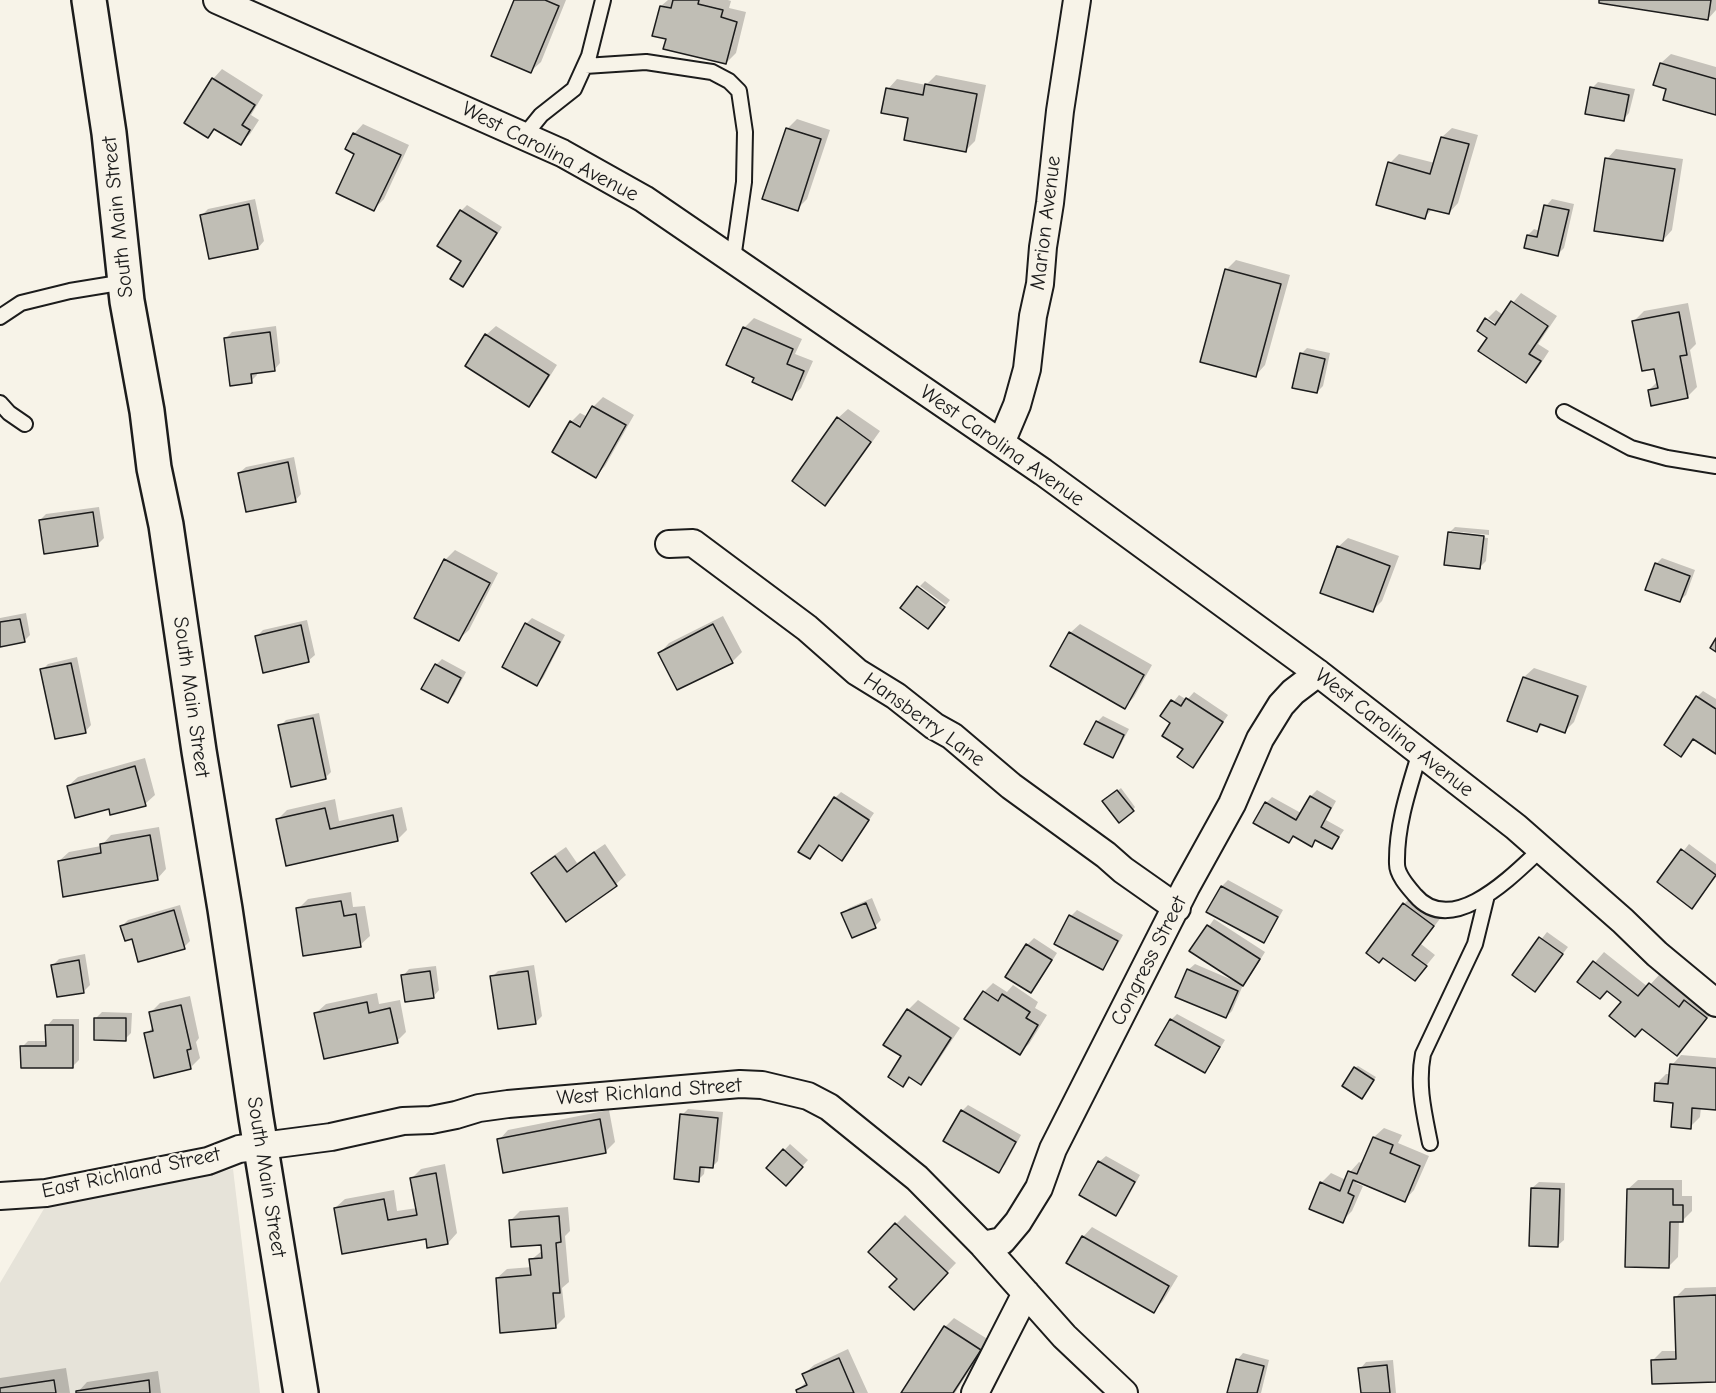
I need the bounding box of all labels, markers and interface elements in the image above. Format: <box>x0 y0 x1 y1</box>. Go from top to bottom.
street label: West Carolina Avenue <box>458 97 642 207</box>
street label: South Main Street <box>97 135 139 299</box>
street label: Marion Avenue <box>1025 154 1067 292</box>
street label: West Carolina Avenue <box>915 380 1089 512</box>
street label: South Main Street <box>167 615 215 779</box>
street label: West Carolina Avenue <box>1310 663 1478 803</box>
street label: Hansberry Lane <box>858 667 990 773</box>
street label: Congress Street <box>1105 892 1193 1030</box>
street label: West Richland Street <box>556 1073 742 1111</box>
street label: South Main Street <box>241 1095 291 1259</box>
street label: East Richland Street <box>40 1142 222 1204</box>

